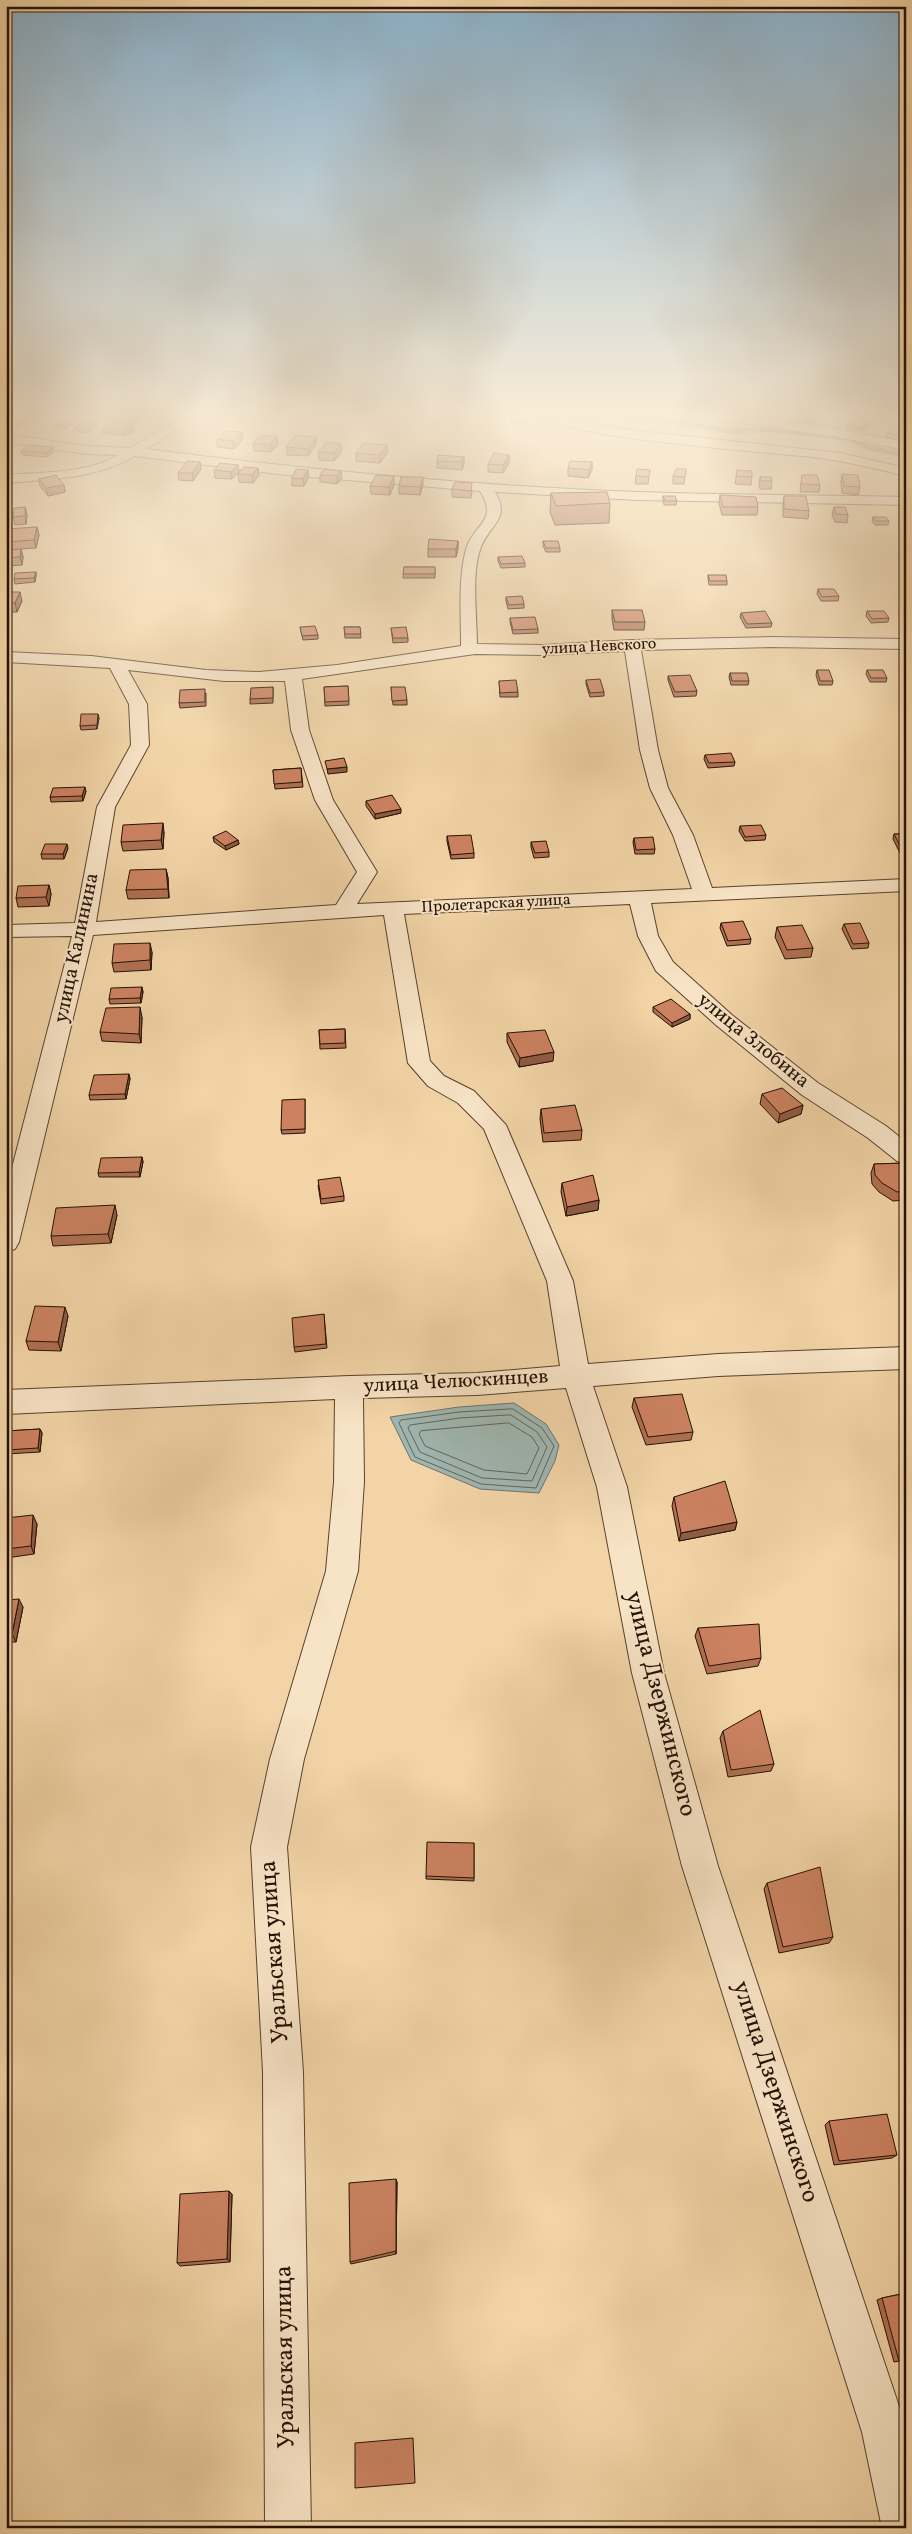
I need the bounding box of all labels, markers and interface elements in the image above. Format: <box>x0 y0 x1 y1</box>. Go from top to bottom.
street label: улица Невского <box>541 633 657 661</box>
street label: улица Калинина <box>47 870 107 1026</box>
street label: Пролетарская улица <box>421 889 571 919</box>
street label: улица Злобина <box>691 987 815 1095</box>
street label: улица Челюскинцев <box>363 1363 549 1401</box>
street label: улица Дзержинского <box>616 1588 704 1820</box>
street label: Уральская улица <box>252 1859 298 2045</box>
street label: улица Дзержинского <box>723 1977 827 2207</box>
street label: Уральская улица <box>267 2265 305 2449</box>

